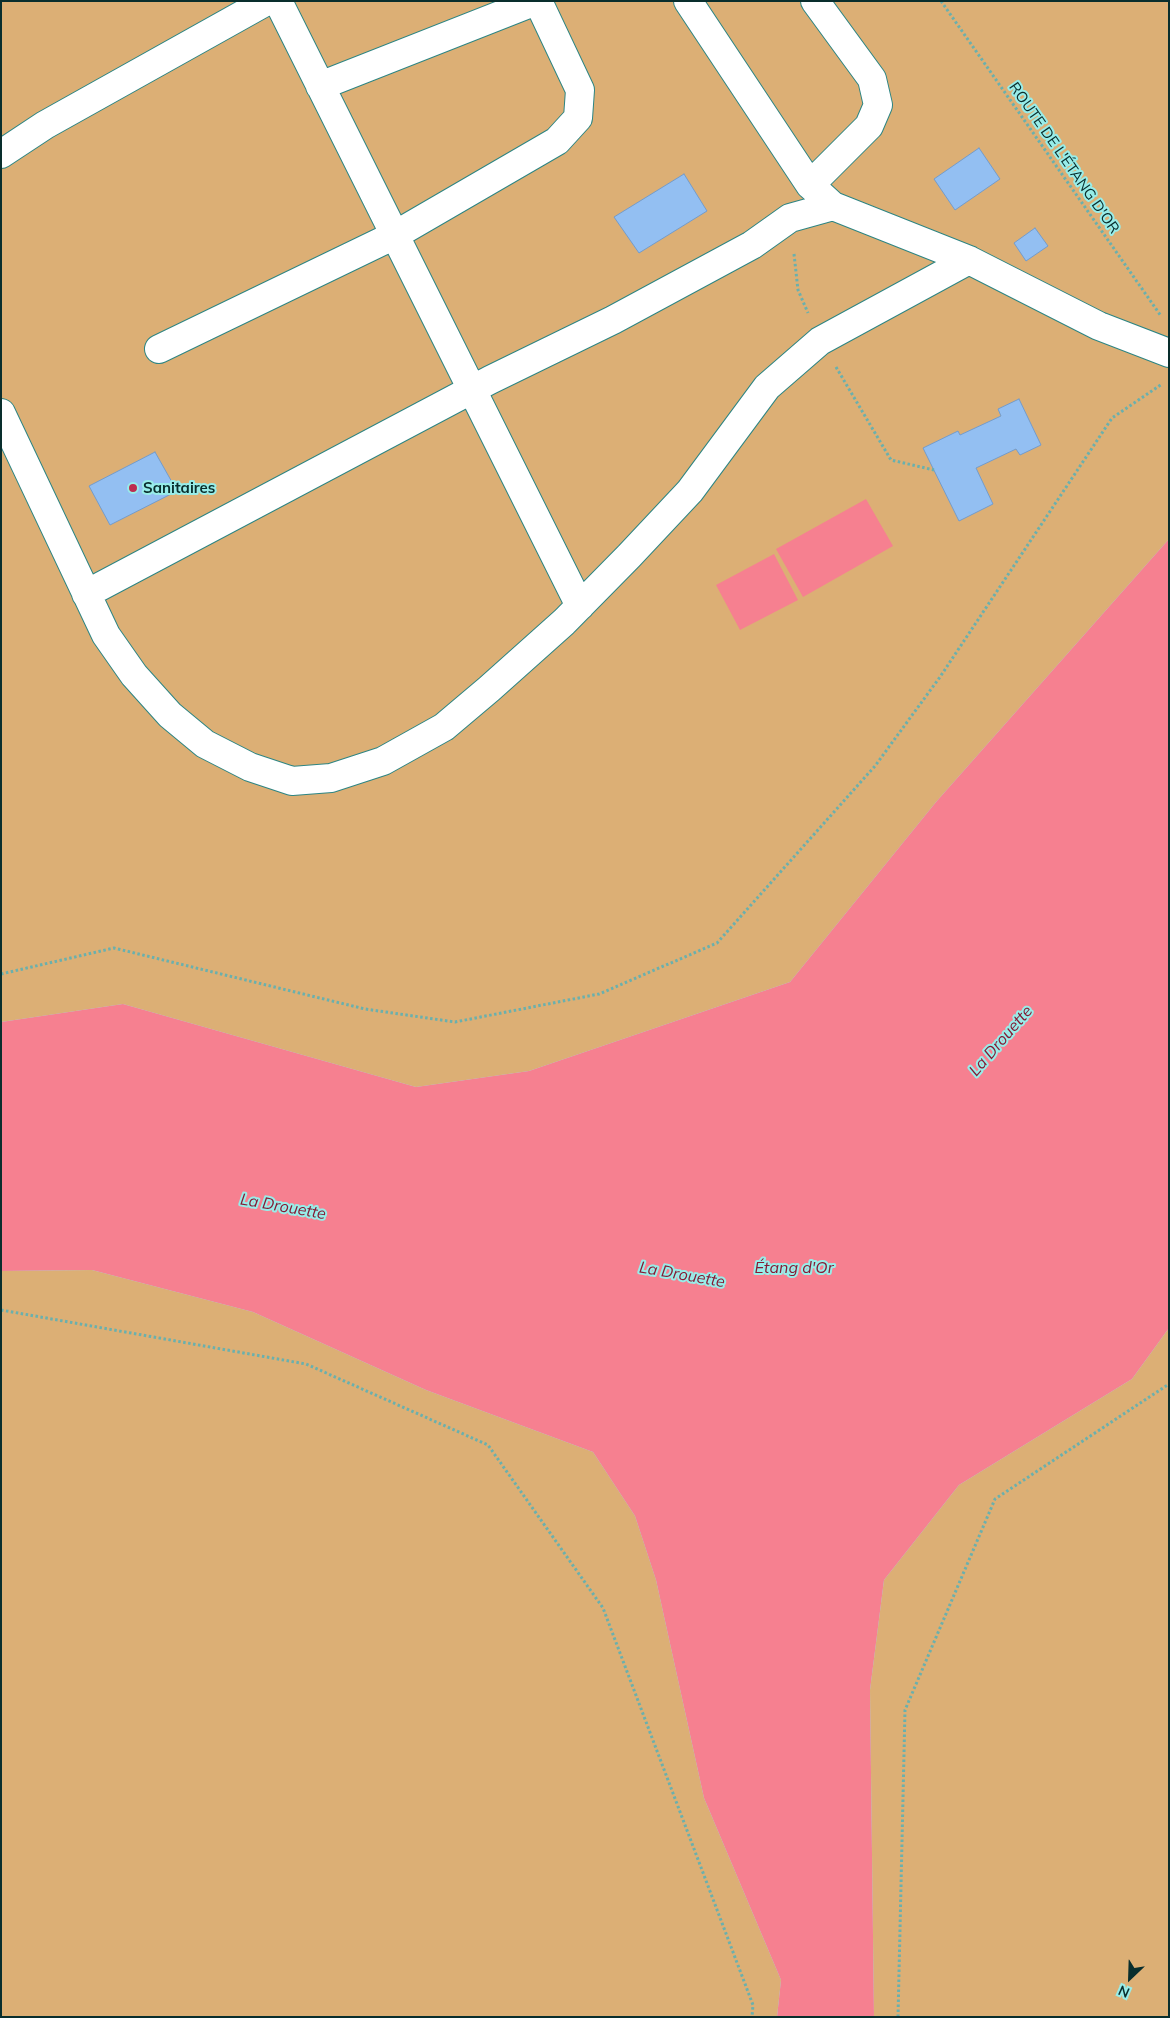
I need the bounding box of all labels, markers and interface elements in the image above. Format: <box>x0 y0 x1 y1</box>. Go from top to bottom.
street label: ROUTE DE L'ÉTANG D'OR <box>1005 79 1123 237</box>
place label: Sanitaires <box>143 479 215 497</box>
marker: Sanitaires <box>127 482 139 494</box>
water label: La Drouette <box>965 1002 1037 1080</box>
water label: La Drouette <box>239 1190 327 1224</box>
water label: La Drouette <box>638 1258 726 1292</box>
water label: Étang d'Or <box>754 1258 834 1278</box>
north arrow <box>1105 1953 1155 2003</box>
text: N <box>1115 1981 1132 2002</box>

